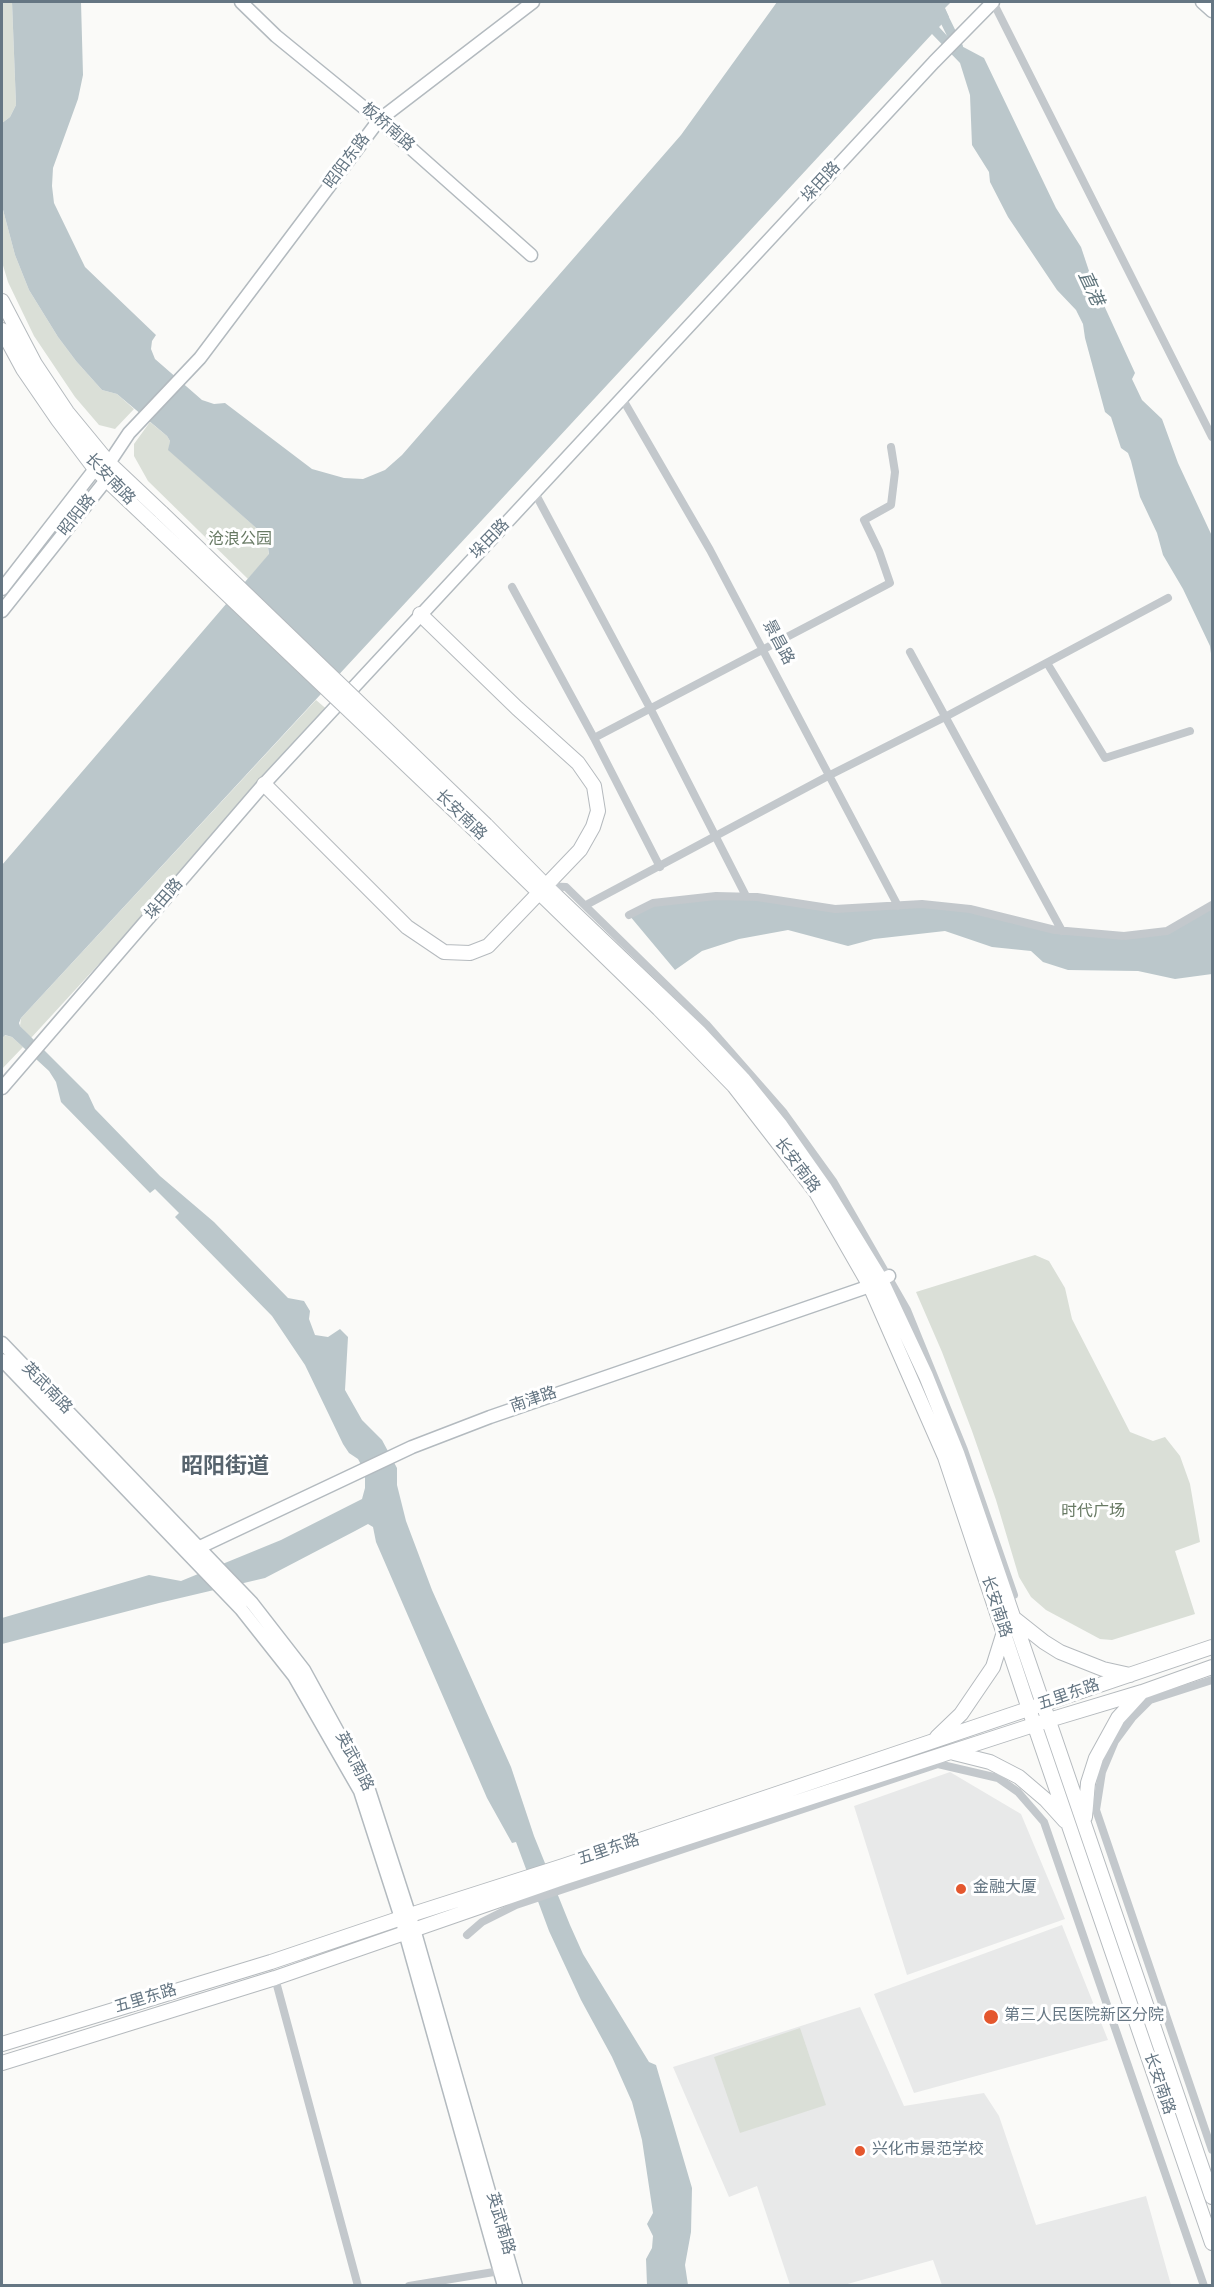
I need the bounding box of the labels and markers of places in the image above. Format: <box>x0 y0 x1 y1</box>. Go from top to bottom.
place label: 金融大厦 <box>973 1879 1037 1899</box>
marker: 金融大厦 <box>954 1882 968 1896</box>
place label: 第三人民医院新区分院 <box>1004 2007 1164 2027</box>
marker: 第三人民医院新区分院 <box>982 2008 1000 2026</box>
place label: 兴化市景范学校 <box>872 2141 984 2161</box>
marker: 兴化市景范学校 <box>853 2144 867 2158</box>

